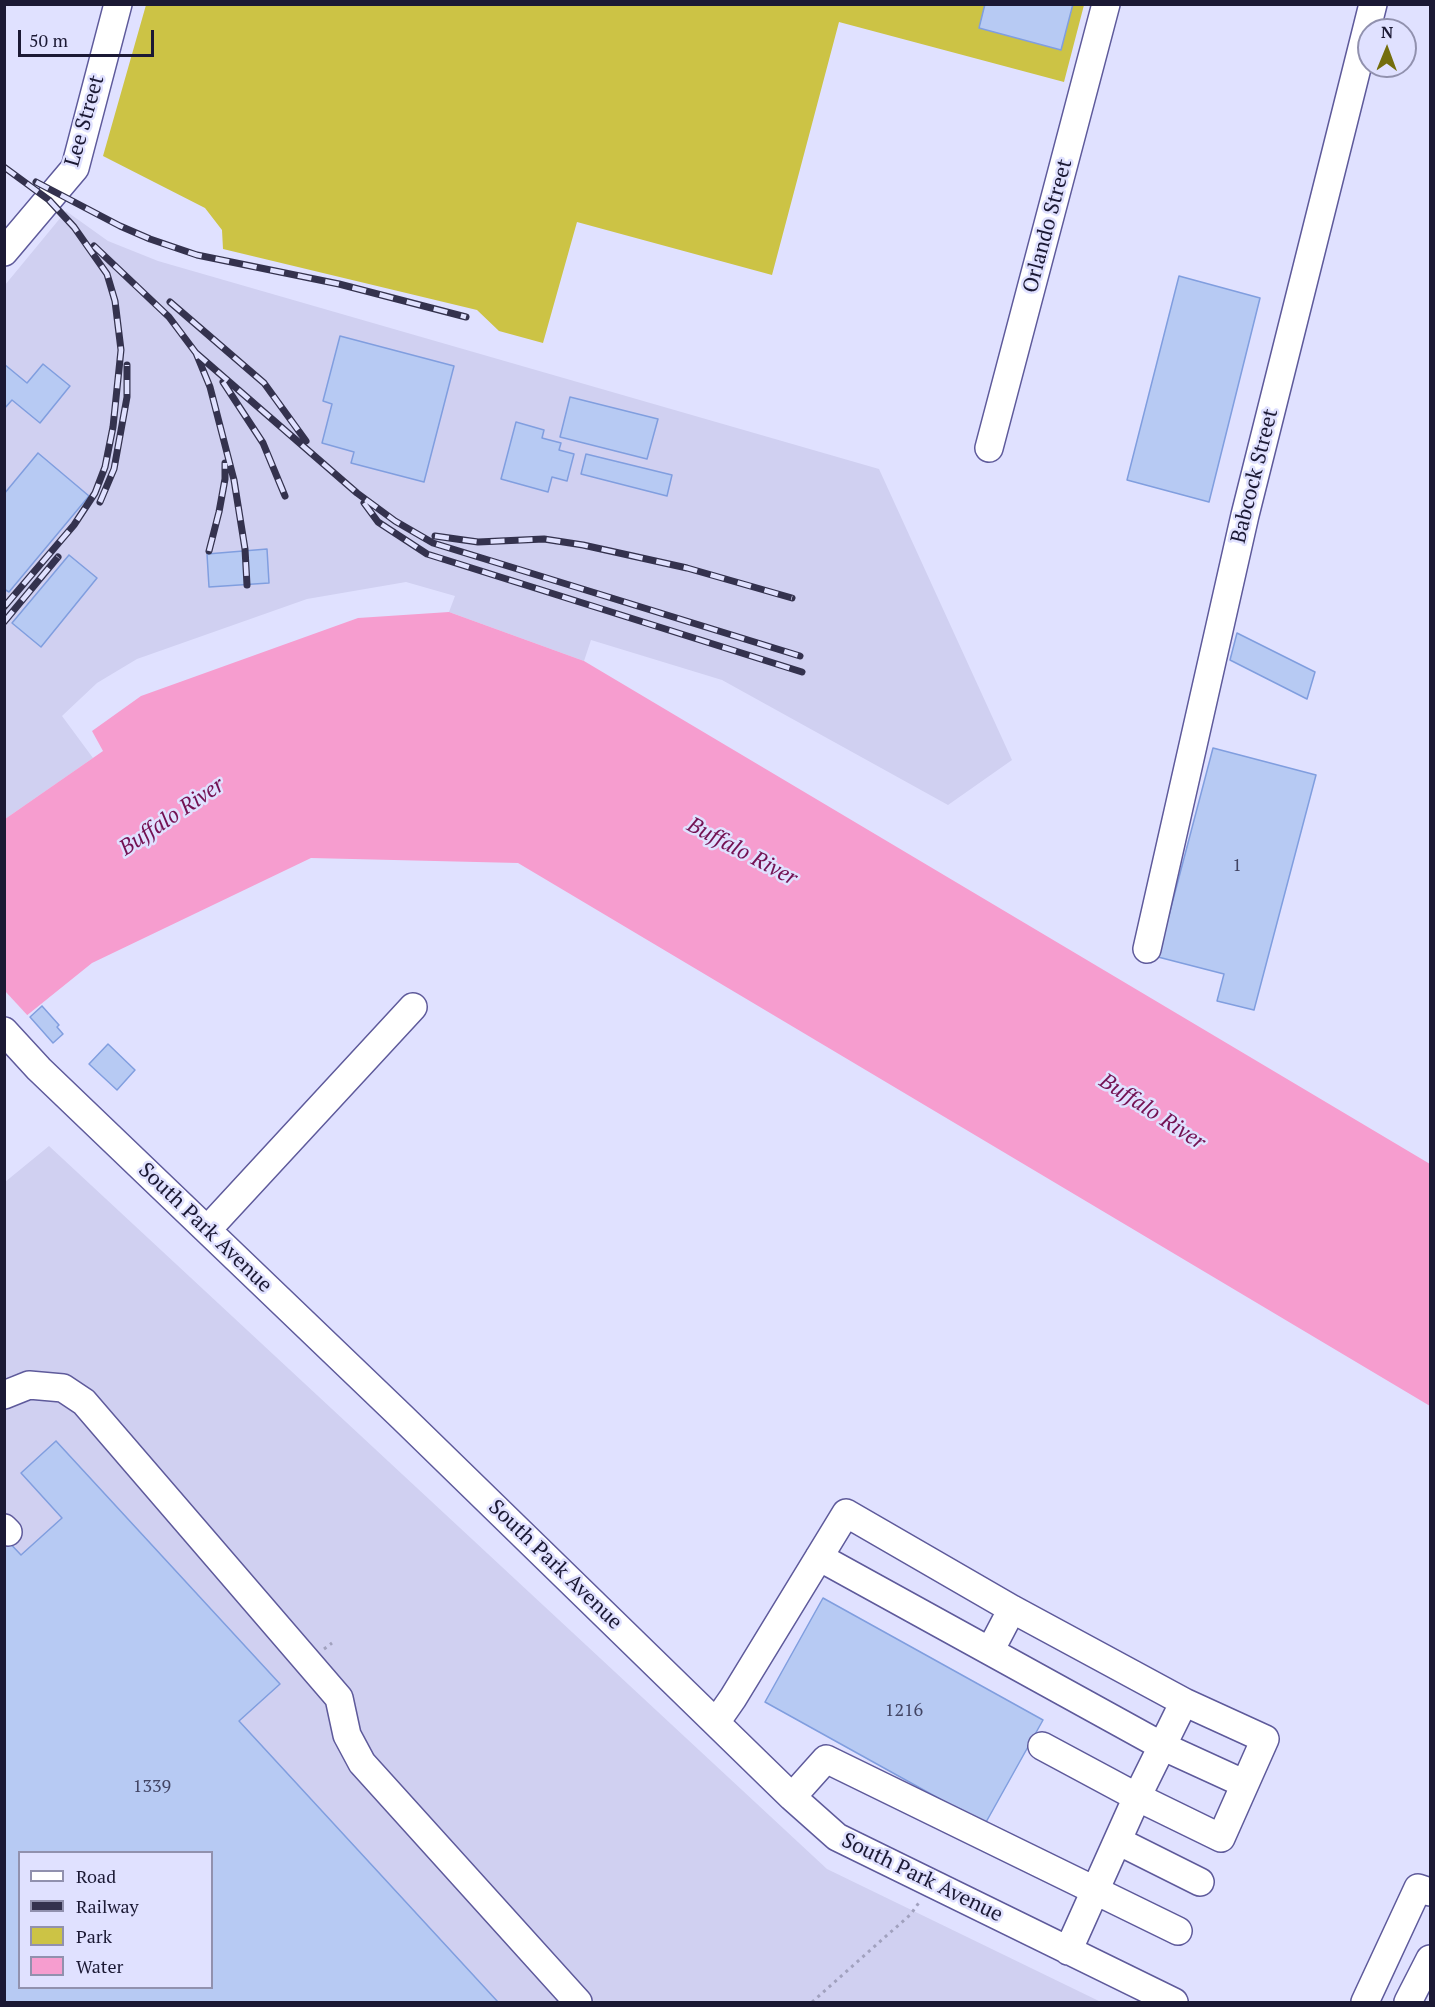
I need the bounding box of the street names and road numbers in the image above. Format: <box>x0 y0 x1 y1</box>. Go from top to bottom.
street label: Lee Street <box>60 72 110 170</box>
street label: Orlando Street <box>1018 156 1078 296</box>
street label: Babcock Street <box>1226 406 1284 546</box>
street label: South Park Avenue <box>133 1158 277 1298</box>
street label: South Park Avenue <box>483 1495 627 1635</box>
street label: South Park Avenue <box>837 1828 1007 1928</box>

